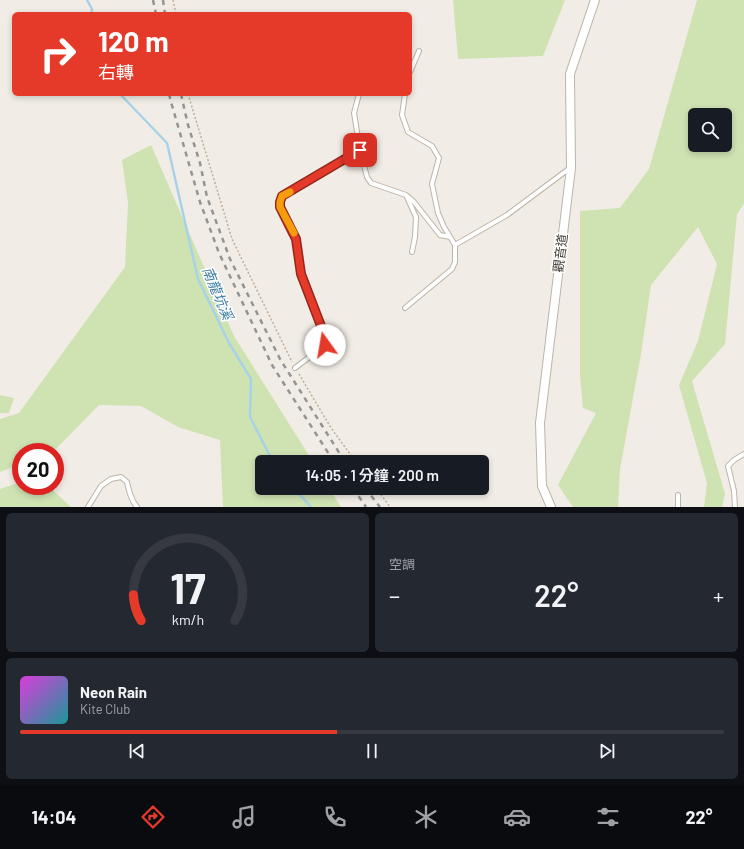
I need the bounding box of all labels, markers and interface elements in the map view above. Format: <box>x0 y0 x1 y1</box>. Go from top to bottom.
text: 120 m <box>98 24 169 58</box>
icon: right <box>32 28 84 80</box>
text: 右轉 <box>98 61 134 83</box>
map controls <box>688 108 732 152</box>
button: search <box>688 108 732 152</box>
pin <box>343 133 377 167</box>
icon: arrive <box>349 139 371 161</box>
street label: 觀音道 <box>550 233 570 273</box>
water label: 南龍坑溪 <box>199 264 238 324</box>
position arrow <box>304 324 346 366</box>
speed limit sign: 20 <box>12 443 64 495</box>
text: 14:05 · 1 分鐘 · 200 m <box>305 466 439 484</box>
text: 空調 <box>389 556 415 572</box>
text: 17 <box>170 561 206 611</box>
text: 22° <box>534 577 579 613</box>
text: − <box>389 582 400 608</box>
text: + <box>713 582 724 608</box>
text: km/h <box>171 610 204 627</box>
text: Neon Rain <box>80 683 147 701</box>
text: Kite Club <box>80 701 130 717</box>
icon: previous <box>126 740 148 762</box>
icon: pause <box>361 740 383 762</box>
icon: next <box>596 740 618 762</box>
icon: directions <box>139 803 167 831</box>
icon: music <box>230 803 258 831</box>
icon: phone <box>321 803 349 831</box>
icon: climate <box>412 803 440 831</box>
icon: car <box>503 803 531 831</box>
icon: filters <box>594 803 622 831</box>
text: 14:04 <box>32 806 76 828</box>
text: 22° <box>685 806 712 828</box>

